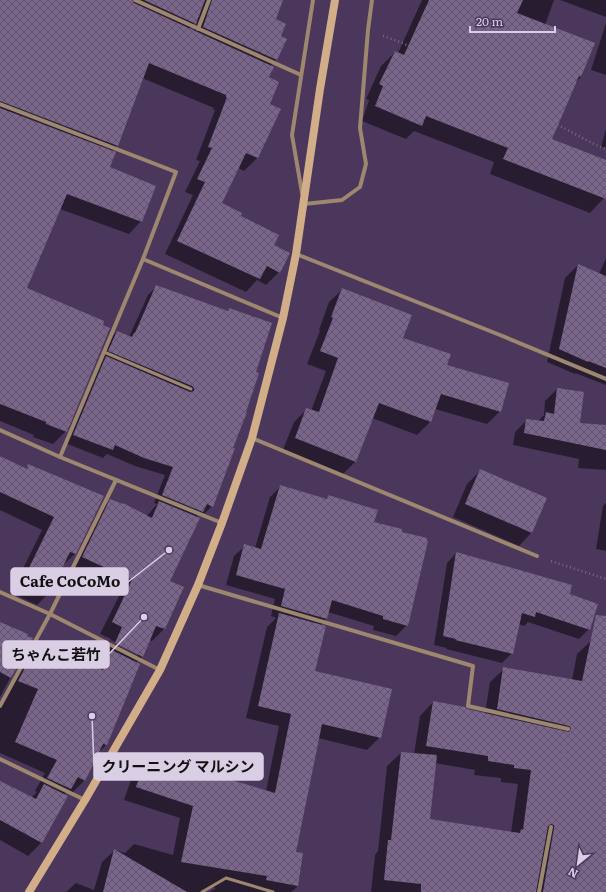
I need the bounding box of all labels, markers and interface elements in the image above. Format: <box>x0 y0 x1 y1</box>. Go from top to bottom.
scale bar <box>470 8 555 34</box>
text: 20 m <box>476 12 503 30</box>
callout: Cafe CoCoMo <box>11 568 128 595</box>
text: Cafe CoCoMo <box>20 569 120 592</box>
callout: ちゃんこ若竹 <box>3 641 109 668</box>
text: ちゃんこ若竹 <box>11 642 101 665</box>
callout: クリーニング マルシン <box>94 753 263 780</box>
text: クリーニング マルシン <box>101 754 255 777</box>
north arrow <box>558 844 598 884</box>
text: N <box>565 864 581 883</box>

